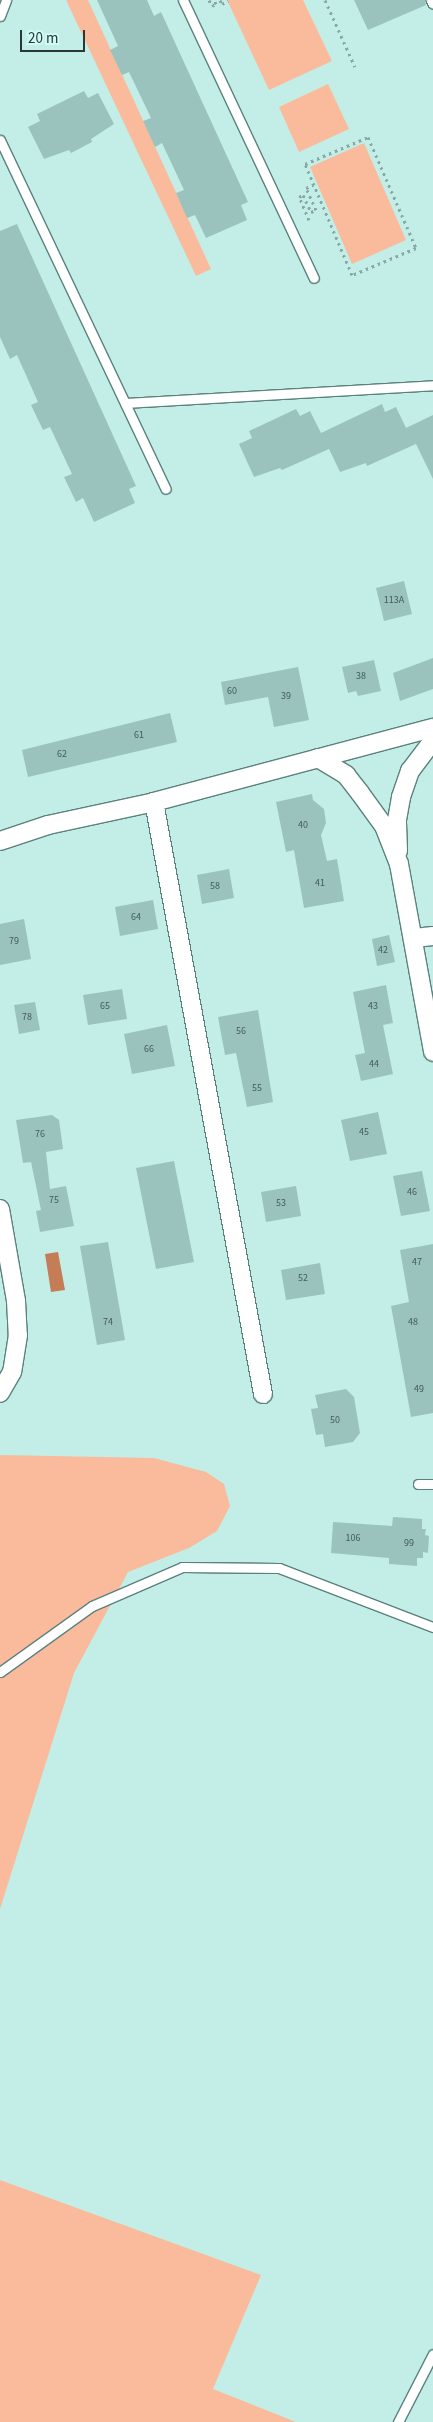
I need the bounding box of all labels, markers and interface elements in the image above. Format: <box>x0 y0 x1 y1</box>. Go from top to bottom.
scale bar <box>22 20 88 52</box>
text: 20 m <box>28 28 58 49</box>
house number: 113А <box>384 595 404 607</box>
house number: 38 <box>356 671 366 683</box>
house number: 60 <box>227 686 237 698</box>
house number: 39 <box>281 691 291 703</box>
house number: 61 <box>134 730 144 742</box>
house number: 62 <box>57 749 67 761</box>
house number: 40 <box>298 820 308 832</box>
house number: 41 <box>315 878 325 890</box>
house number: 58 <box>210 881 220 893</box>
house number: 64 <box>131 912 141 924</box>
house number: 79 <box>9 936 19 948</box>
house number: 42 <box>378 945 388 957</box>
house number: 65 <box>100 1001 110 1013</box>
house number: 43 <box>368 1001 378 1013</box>
house number: 78 <box>22 1012 32 1024</box>
house number: 56 <box>236 1026 246 1038</box>
house number: 66 <box>144 1044 154 1056</box>
house number: 44 <box>369 1059 379 1071</box>
house number: 55 <box>252 1083 262 1095</box>
house number: 45 <box>359 1127 369 1139</box>
house number: 76 <box>35 1129 45 1141</box>
house number: 46 <box>407 1187 417 1199</box>
house number: 75 <box>49 1195 59 1207</box>
house number: 53 <box>276 1198 286 1210</box>
house number: 47 <box>412 1257 422 1269</box>
house number: 52 <box>298 1273 308 1285</box>
house number: 74 <box>103 1317 113 1329</box>
house number: 48 <box>408 1317 418 1329</box>
house number: 49 <box>414 1384 424 1396</box>
house number: 50 <box>330 1415 340 1427</box>
house number: 106 <box>346 1533 360 1545</box>
house number: 99 <box>404 1538 414 1550</box>

